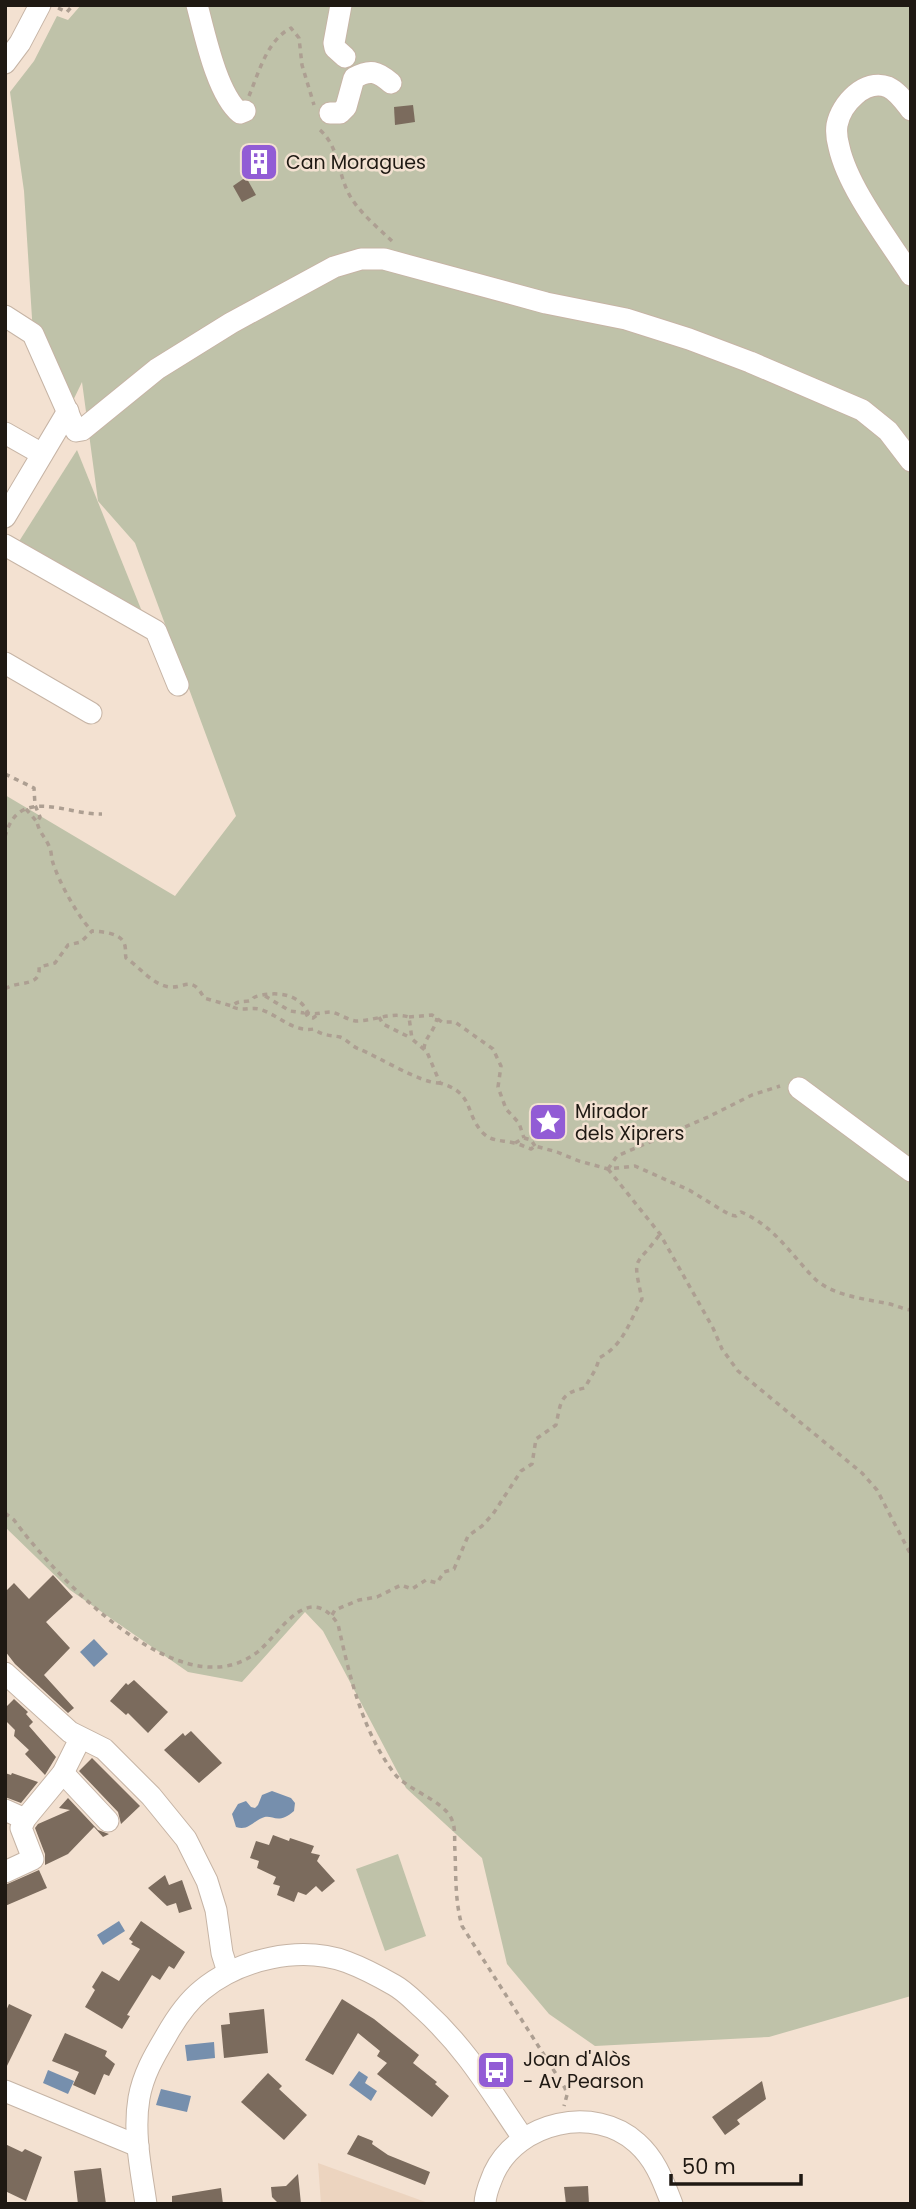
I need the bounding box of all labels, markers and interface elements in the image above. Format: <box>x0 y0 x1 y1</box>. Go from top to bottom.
building icon: Can Moragues <box>238 141 280 183</box>
place label: Can Moragues <box>286 149 426 176</box>
place label: Mirador dels Xiprers <box>575 1098 684 1147</box>
place icon: Mirador dels Xiprers <box>527 1101 569 1143</box>
place label: Joan d'Alòs - Av Pearson <box>523 2046 644 2095</box>
bus stop icon: Joan d'Alòs - Av Pearson <box>475 2049 517 2091</box>
scale bar <box>671 2142 800 2186</box>
text: 50 m <box>682 2152 736 2181</box>

